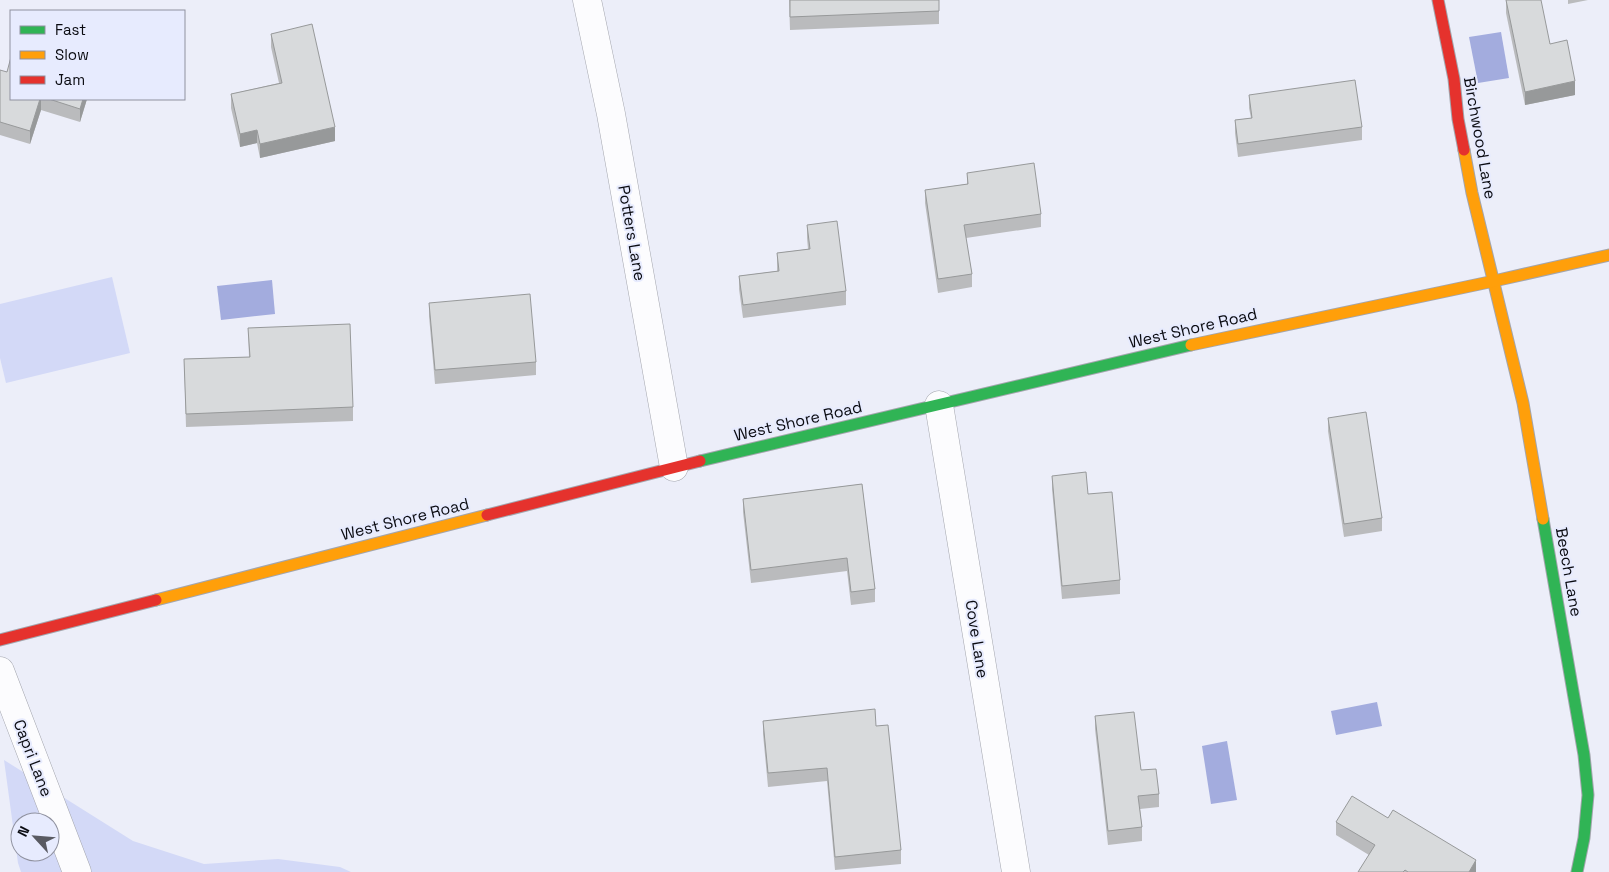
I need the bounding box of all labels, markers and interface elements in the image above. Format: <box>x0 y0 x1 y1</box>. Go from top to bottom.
legend <box>10 10 185 100</box>
text: Fast <box>55 20 86 39</box>
text: Slow <box>55 45 89 64</box>
text: Jam <box>55 70 85 89</box>
street label: Birchwood Lane <box>1459 75 1501 201</box>
street label: Potters Lane <box>613 183 651 283</box>
street label: West Shore Road <box>1127 303 1259 353</box>
street label: West Shore Road <box>732 396 864 446</box>
street label: West Shore Road <box>339 493 471 545</box>
street label: Beech Lane <box>1551 526 1587 618</box>
street label: Cove Lane <box>960 598 994 680</box>
street label: Capri Lane <box>9 716 57 800</box>
north arrow <box>10 812 60 862</box>
text: N <box>13 823 33 839</box>

